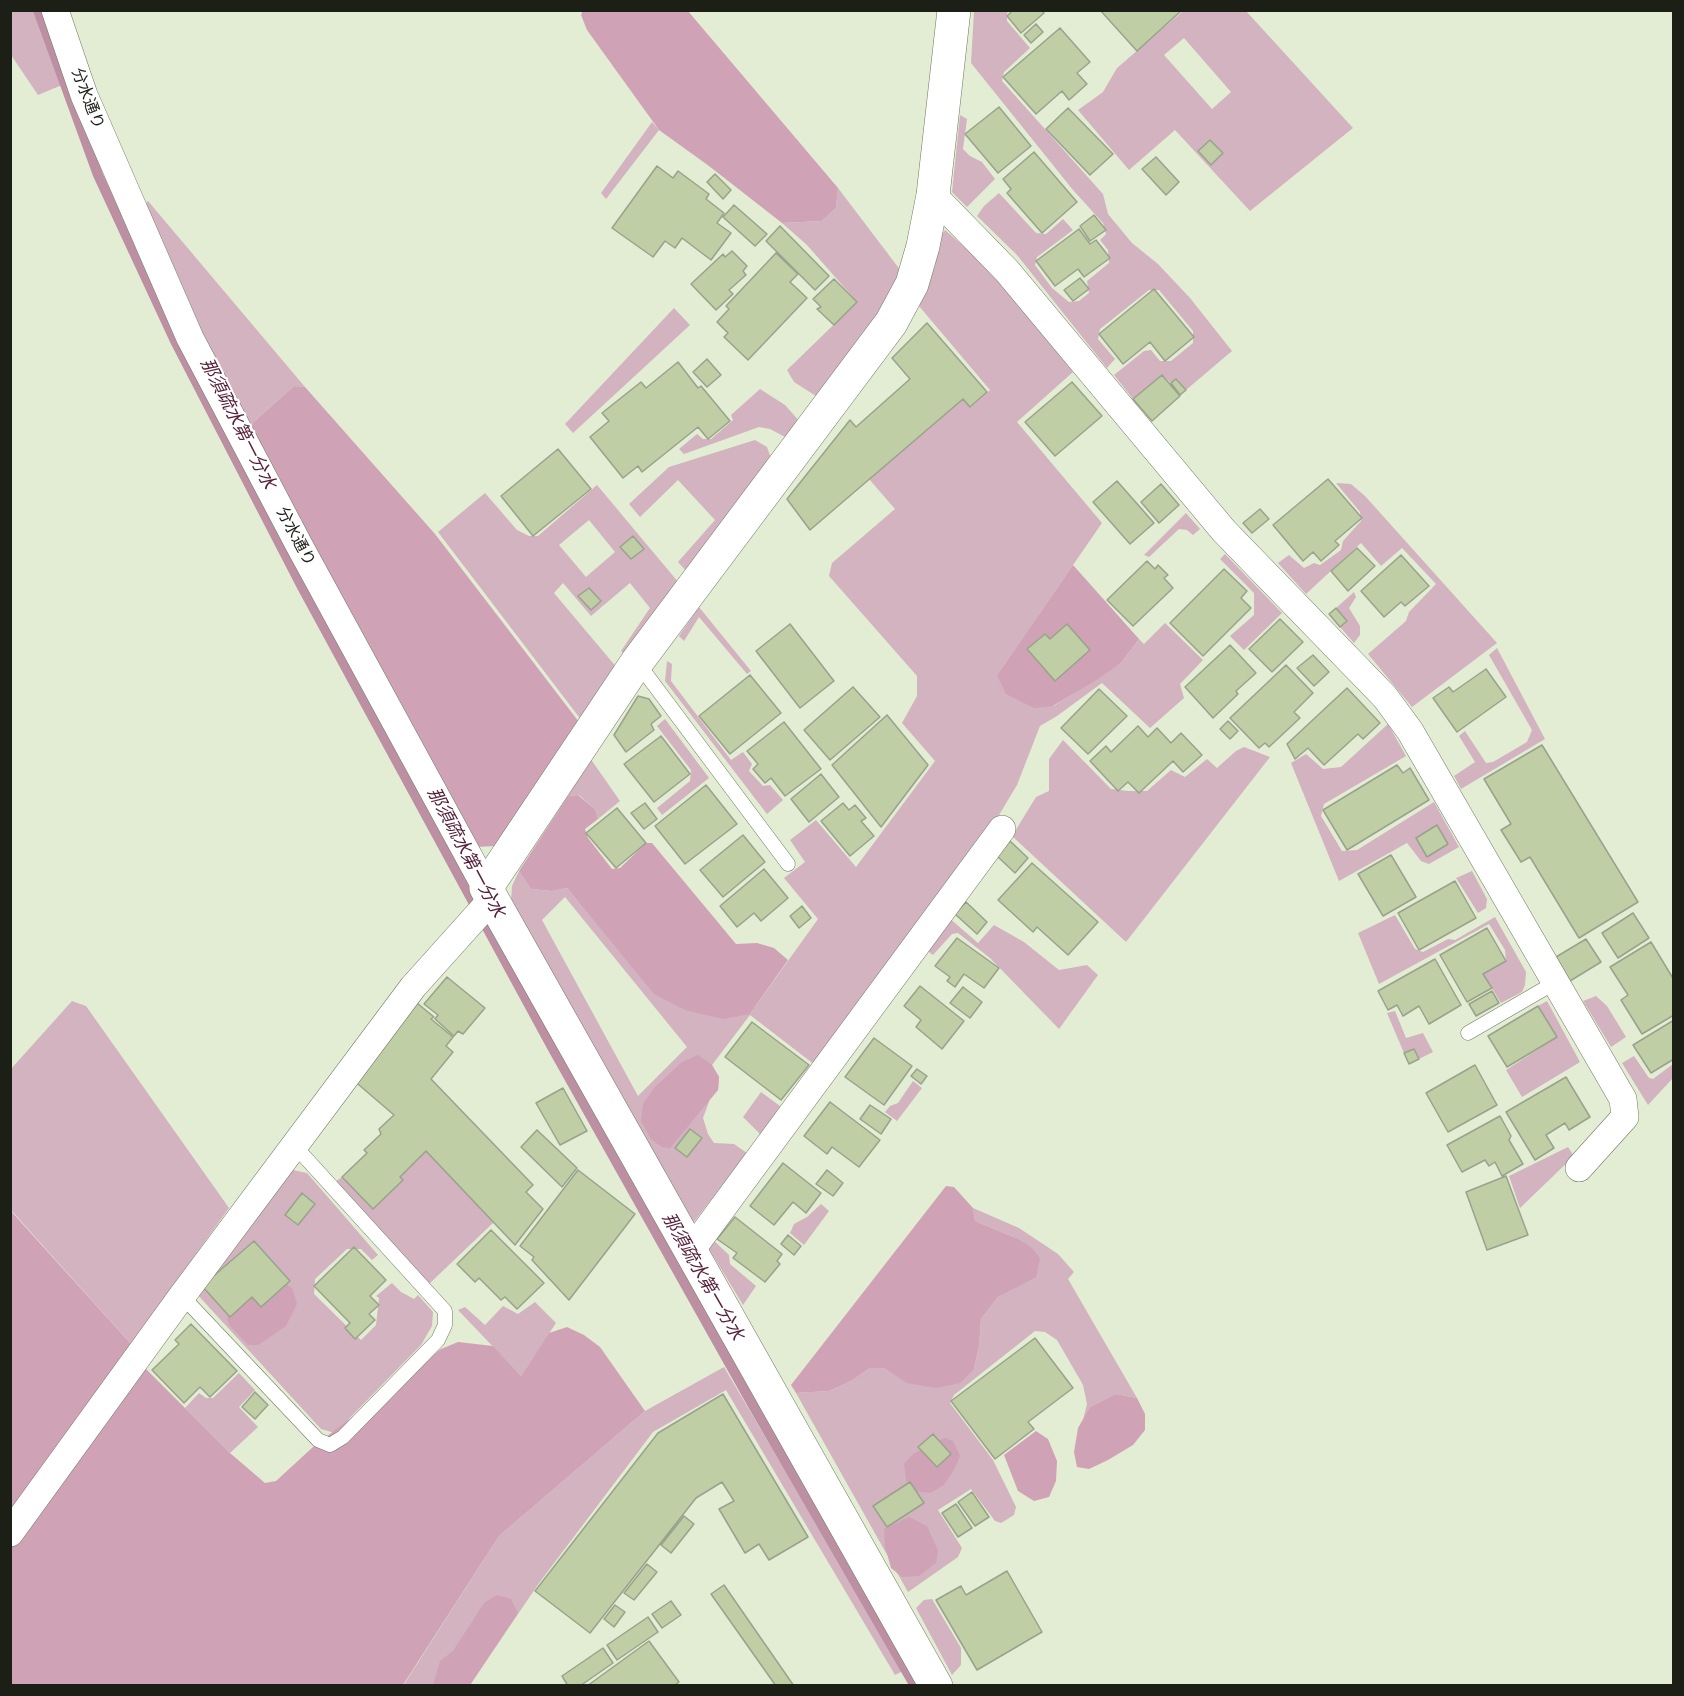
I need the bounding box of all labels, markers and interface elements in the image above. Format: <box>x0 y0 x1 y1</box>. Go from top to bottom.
street label: 分水通り <box>67 66 107 132</box>
water label: 那須疏水第一分水 <box>195 355 279 493</box>
street label: 分水通り <box>272 504 318 570</box>
water label: 那須疏水第一分水 <box>422 784 508 922</box>
water label: 那須疏水第一分水 <box>657 1209 747 1345</box>

